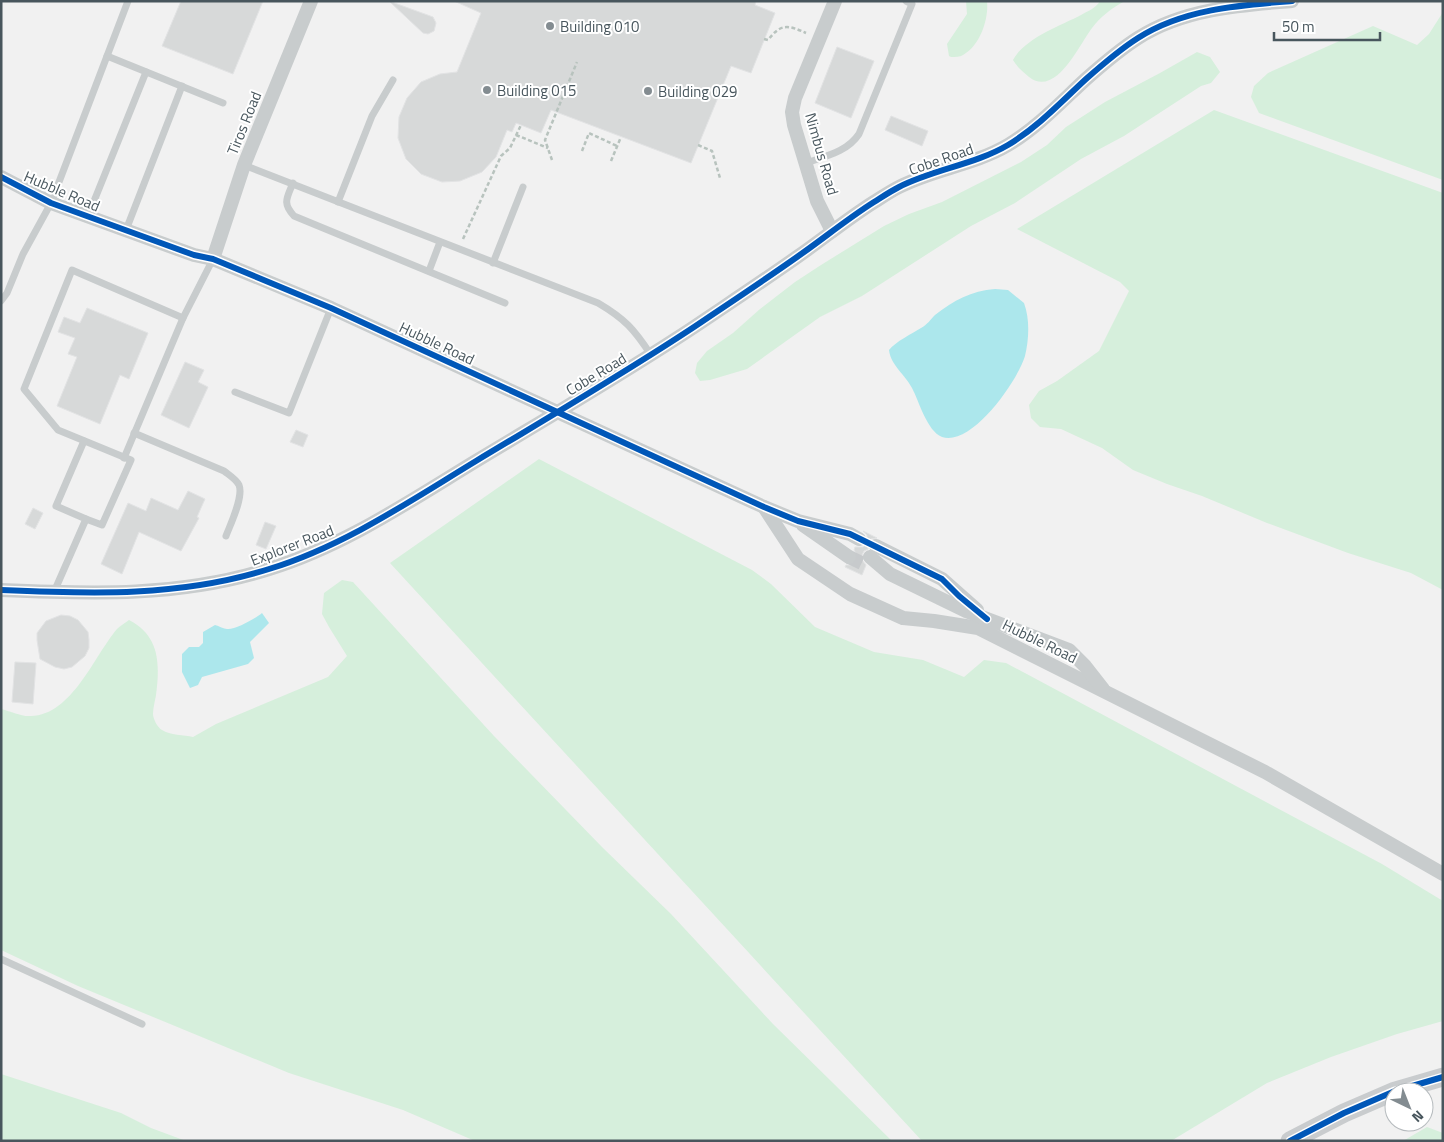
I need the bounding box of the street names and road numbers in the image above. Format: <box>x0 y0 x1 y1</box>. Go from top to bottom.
street label: Tiros Road <box>221 88 267 158</box>
street label: Nimbus Road <box>799 110 845 198</box>
street label: Cobe Road <box>905 137 977 181</box>
street label: Hubble Road <box>20 165 104 217</box>
street label: Hubble Road <box>396 316 478 370</box>
street label: Cobe Road <box>561 347 631 401</box>
street label: Explorer Road <box>247 519 337 571</box>
street label: Hubble Road <box>999 613 1081 669</box>

